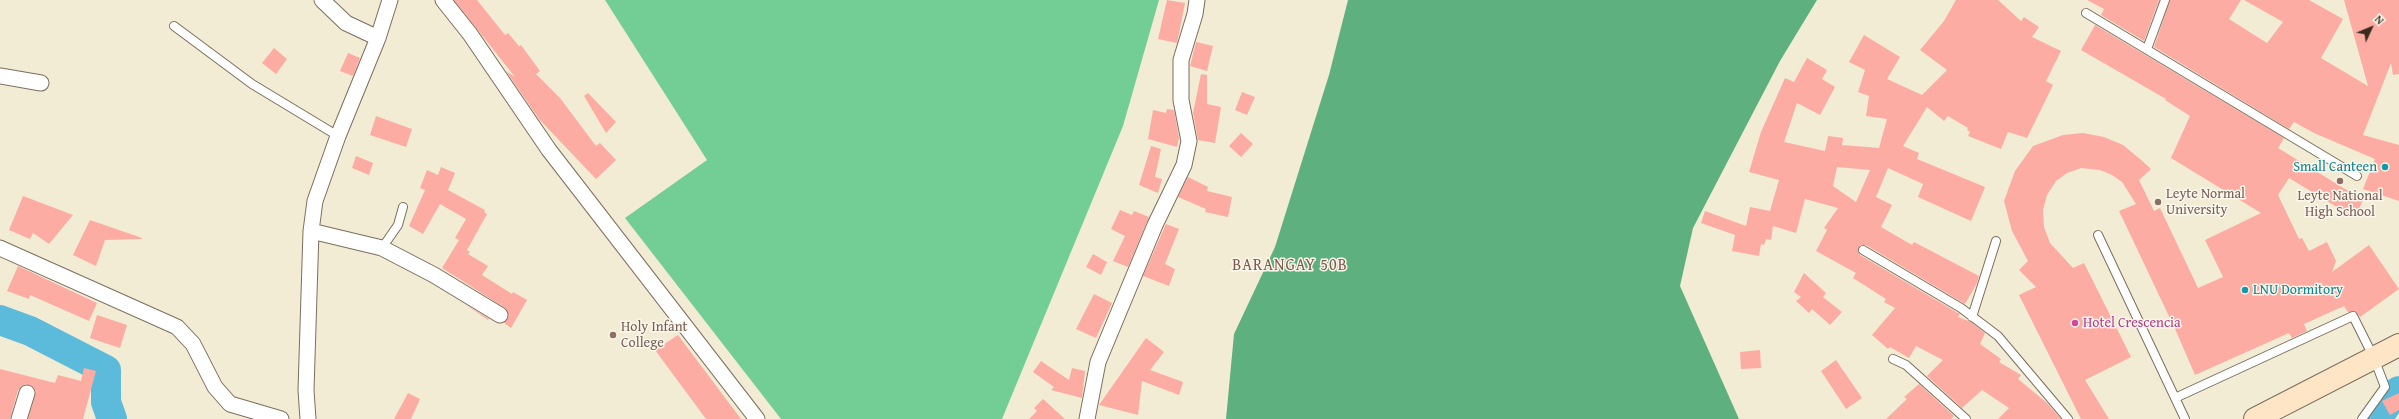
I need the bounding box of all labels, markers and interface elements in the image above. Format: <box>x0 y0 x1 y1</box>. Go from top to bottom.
north arrow <box>2351 8 2391 48</box>
text: N <box>2371 11 2388 28</box>
place label: Small Canteen <box>2293 159 2377 175</box>
marker: Small Canteen <box>2380 162 2390 172</box>
marker: Leyte National High School <box>2335 176 2345 186</box>
place label: Leyte Normal University <box>2166 186 2245 218</box>
place label: Leyte National High School <box>2297 188 2383 220</box>
marker: Leyte Normal University <box>2153 197 2163 207</box>
district label: BARANGAY 50B <box>1232 256 1348 276</box>
place label: LNU Dormitory <box>2253 282 2343 298</box>
marker: LNU Dormitory <box>2240 285 2250 295</box>
place label: Hotel Crescencia <box>2083 315 2181 331</box>
marker: Hotel Crescencia <box>2070 318 2080 328</box>
place label: Holy Infant College <box>621 319 688 352</box>
marker: Holy Infant College <box>608 330 618 340</box>

